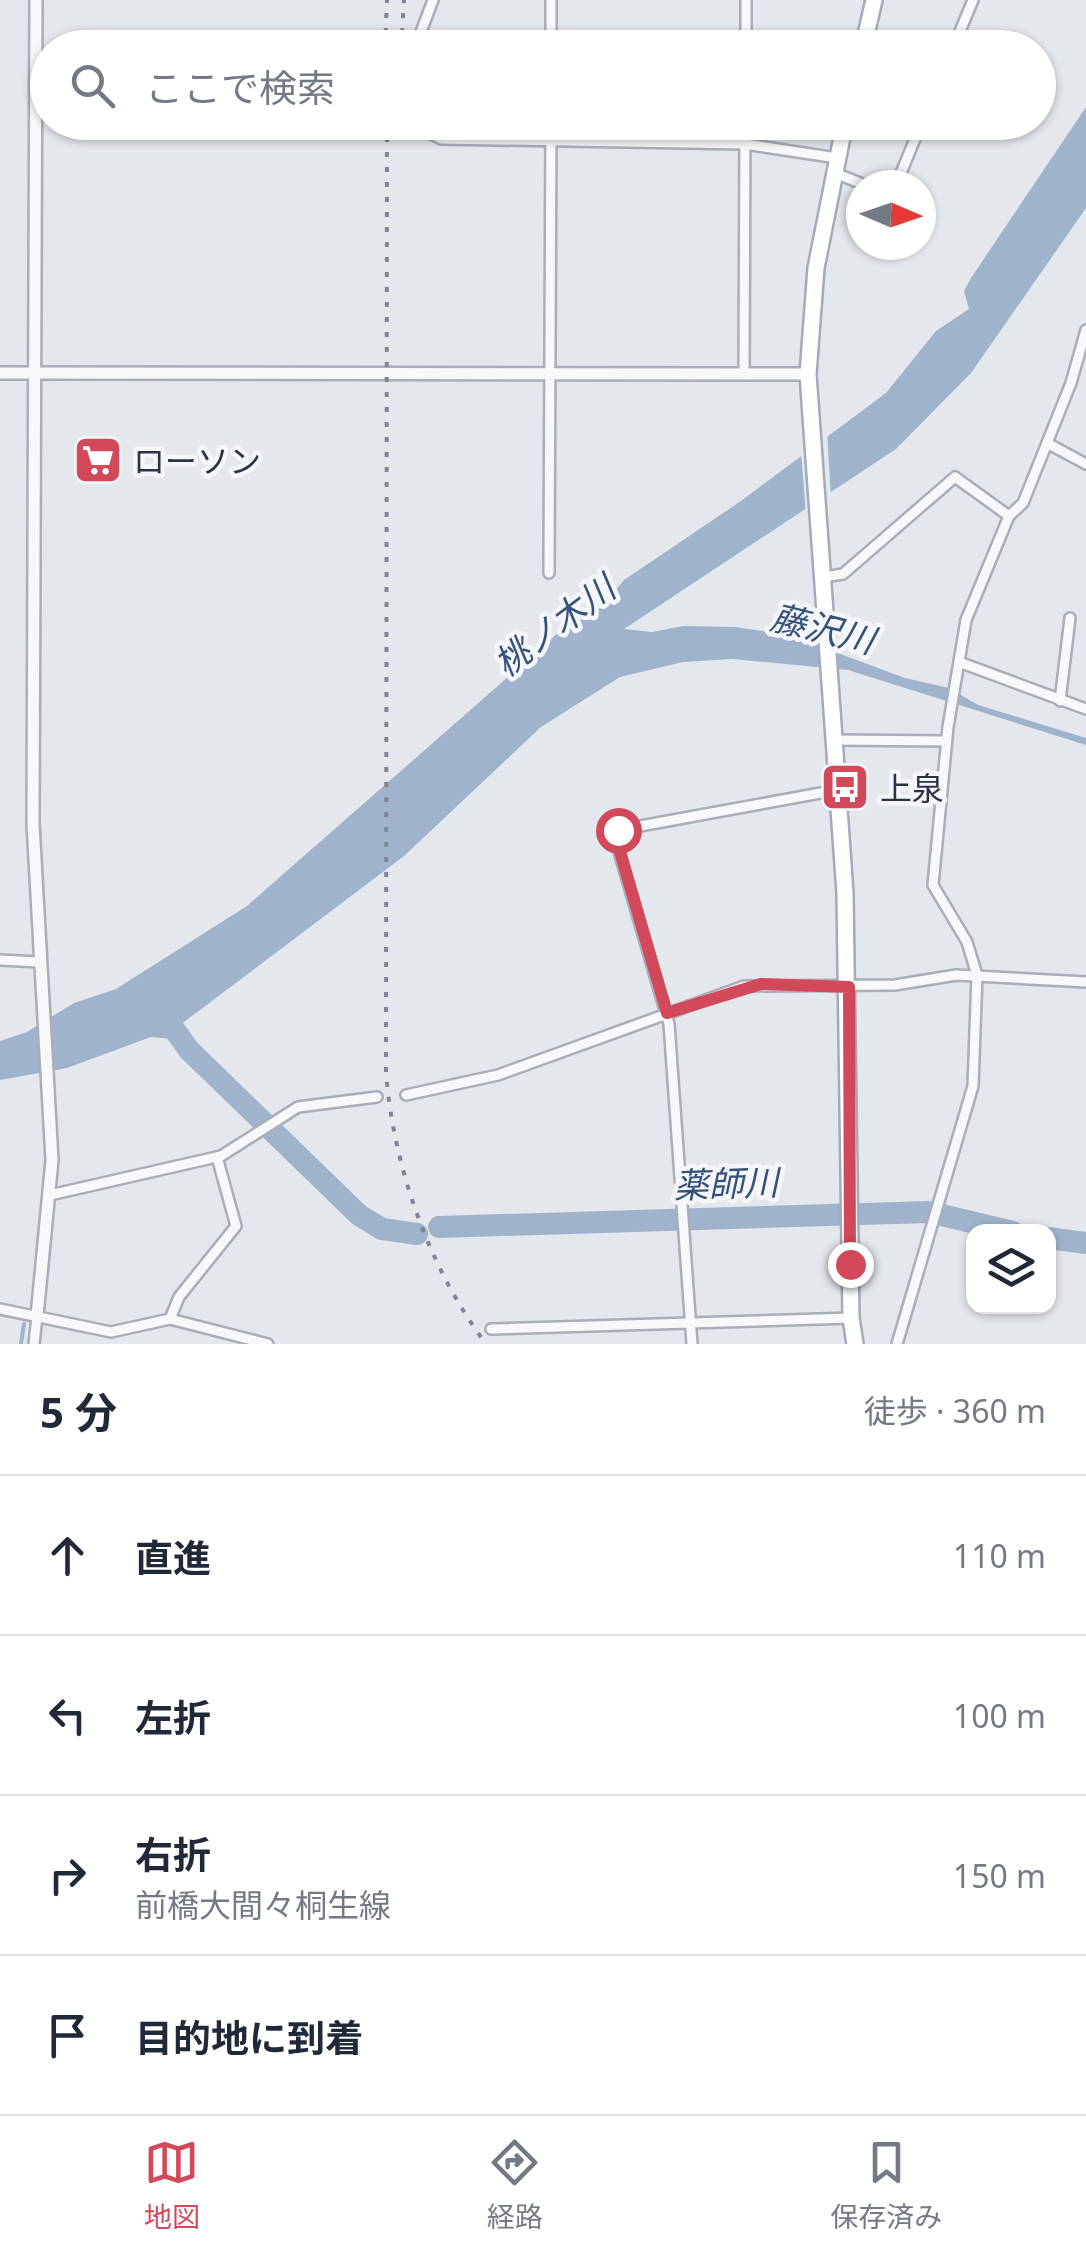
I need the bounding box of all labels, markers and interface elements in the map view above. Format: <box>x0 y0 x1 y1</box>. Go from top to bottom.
search box <box>30 30 1056 140</box>
icon: search <box>65 58 120 113</box>
text: ここで検索 <box>145 61 335 113</box>
north arrow <box>846 170 936 260</box>
supermarket icon: ローソン <box>72 434 124 486</box>
place label: ローソン <box>133 439 261 482</box>
water label: 桃ノ木川 <box>484 562 627 686</box>
water label: 藤沢川 <box>766 592 883 664</box>
bus stop icon: 上泉 <box>819 761 871 813</box>
place label: 上泉 <box>880 766 944 809</box>
route start <box>596 808 642 854</box>
water label: 薬師川 <box>673 1158 783 1208</box>
map controls <box>966 1224 1056 1314</box>
button: layers <box>966 1224 1056 1314</box>
route end <box>828 1242 874 1288</box>
text: 5 分 <box>40 1383 117 1440</box>
text: 徒歩 · 360 m <box>864 1389 1046 1432</box>
icon: ahead <box>40 1528 95 1583</box>
text: 直進 <box>135 1531 211 1583</box>
text: 110 m <box>953 1534 1046 1577</box>
icon: left <box>40 1688 95 1743</box>
text: 左折 <box>135 1691 211 1743</box>
text: 100 m <box>953 1694 1046 1737</box>
text: 右折 <box>135 1828 211 1880</box>
icon: right <box>40 1848 95 1903</box>
text: 150 m <box>953 1854 1046 1897</box>
text: 前橋大間々桐生線 <box>135 1883 391 1926</box>
icon: arrive <box>40 2008 95 2063</box>
text: 目的地に到着 <box>135 2011 363 2063</box>
tab: 地図 <box>144 2135 200 2235</box>
tab: 経路 <box>487 2135 543 2235</box>
tab: 保存済み <box>830 2135 942 2235</box>

